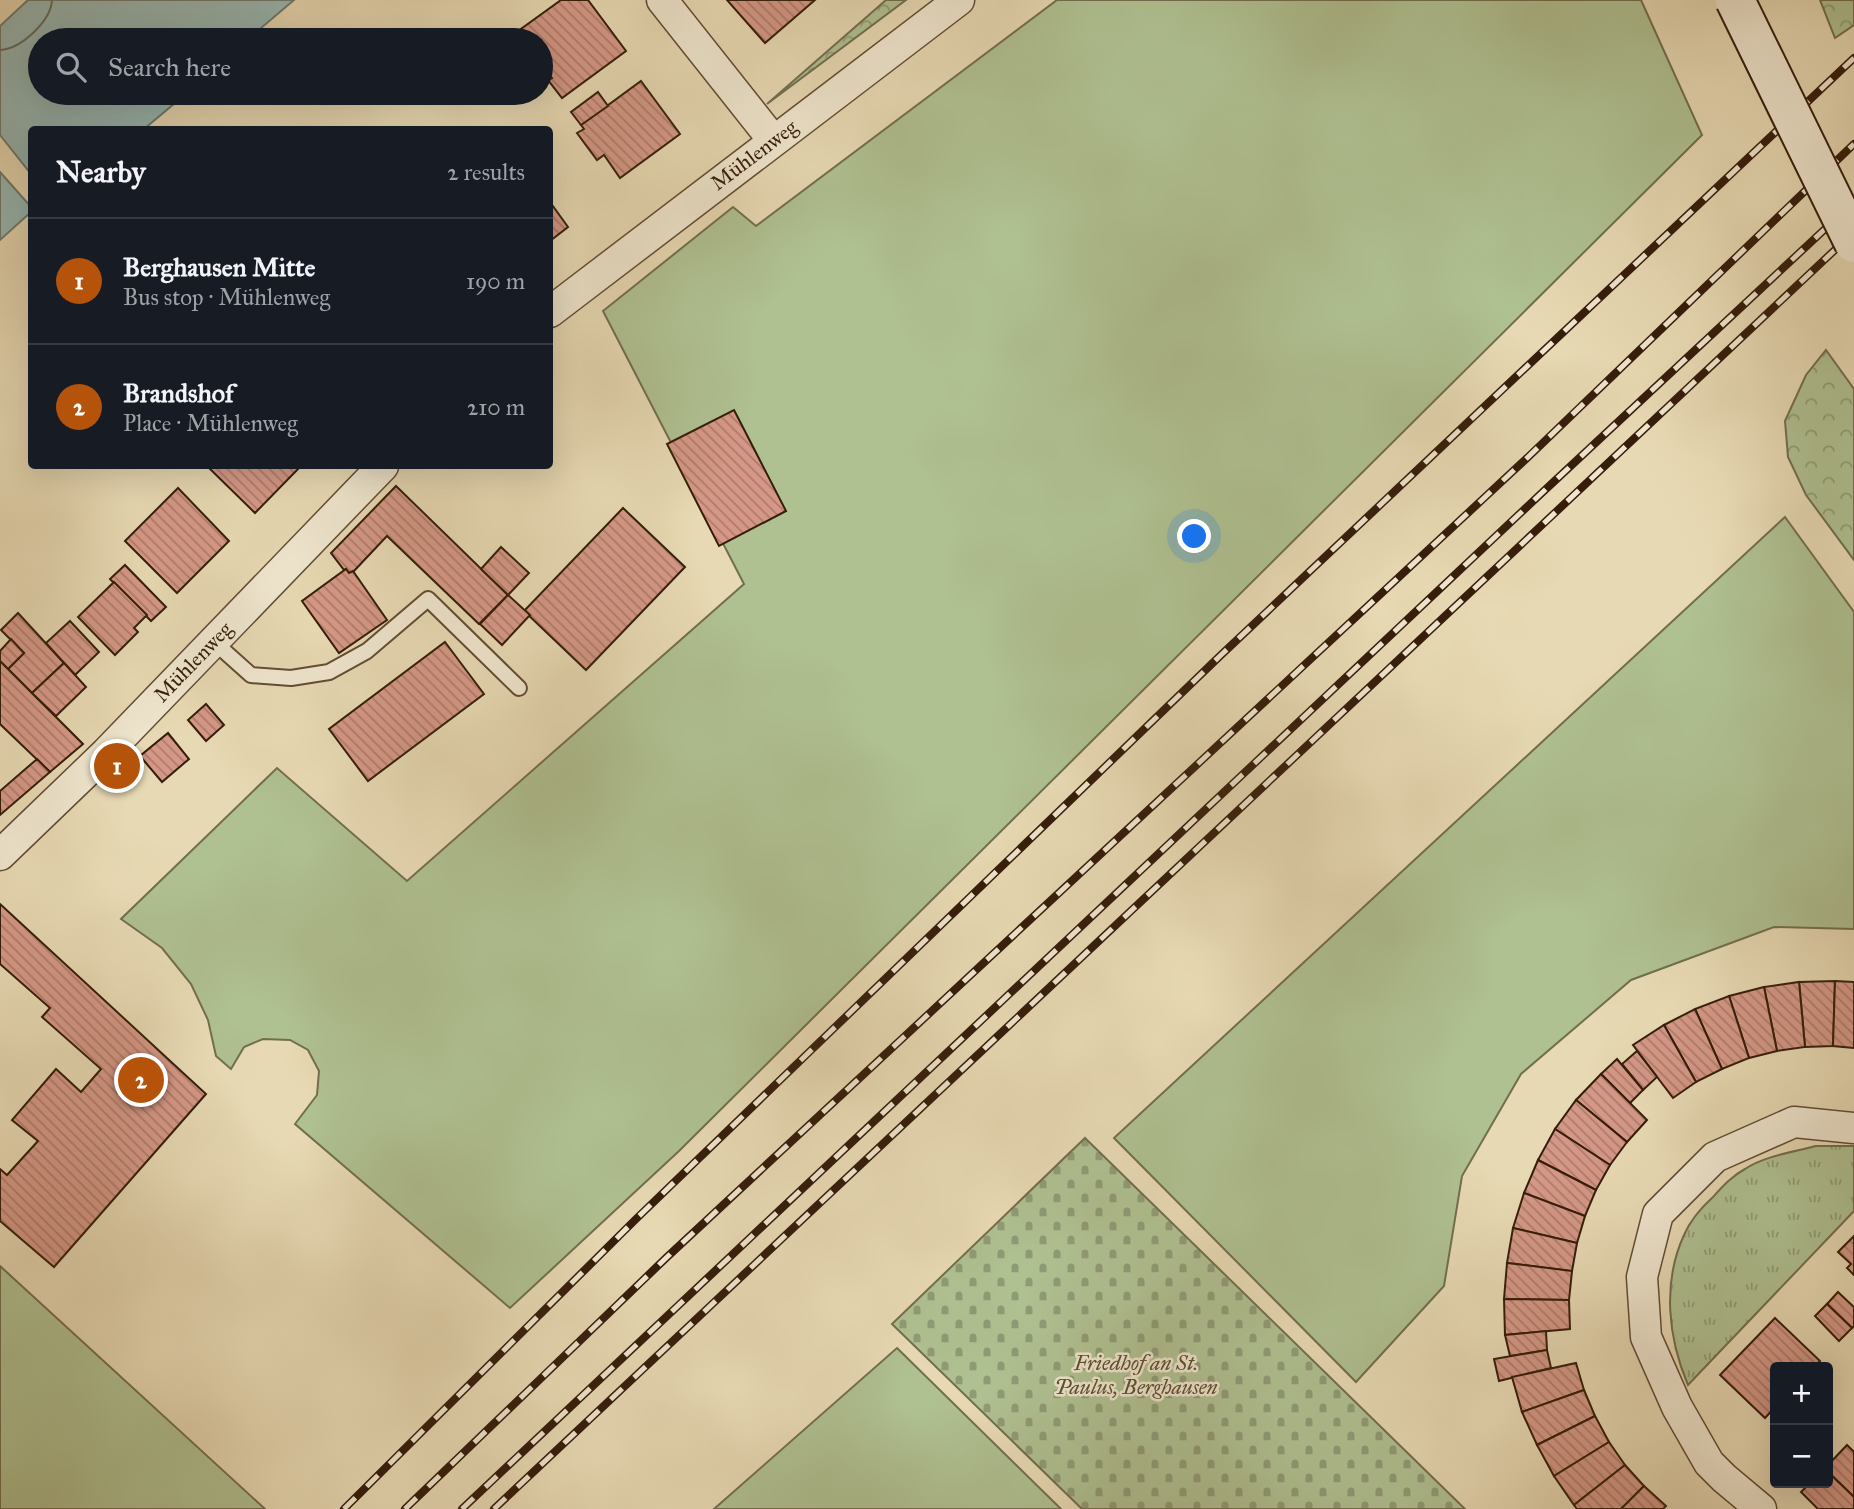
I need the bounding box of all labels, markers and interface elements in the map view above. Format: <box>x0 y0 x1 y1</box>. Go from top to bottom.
search box <box>28 28 553 105</box>
icon: search <box>52 48 90 86</box>
text: Search here <box>108 51 231 83</box>
street label: Mühlenweg <box>705 114 803 196</box>
text: Nearby <box>56 154 146 190</box>
text: 2 results <box>447 158 525 186</box>
text: Berghausen Mitte <box>123 251 315 283</box>
text: 1 <box>74 267 84 295</box>
text: 190 m <box>466 267 525 295</box>
text: Bus stop · Mühlenweg <box>123 283 330 311</box>
text: Brandshof <box>123 377 234 409</box>
text: 2 <box>73 393 85 421</box>
text: 210 m <box>467 393 525 421</box>
text: Place · Mühlenweg <box>123 409 298 437</box>
your location <box>1177 519 1211 553</box>
street label: Mühlenweg <box>148 616 238 708</box>
pin: 1 <box>94 740 140 792</box>
pin: 2 <box>118 1054 164 1106</box>
park label: Friedhof an St. Paulus, Berghausen <box>1054 1350 1218 1400</box>
map controls <box>1770 1362 1833 1488</box>
button: + <box>1770 1362 1833 1425</box>
button: − <box>1770 1425 1833 1488</box>

